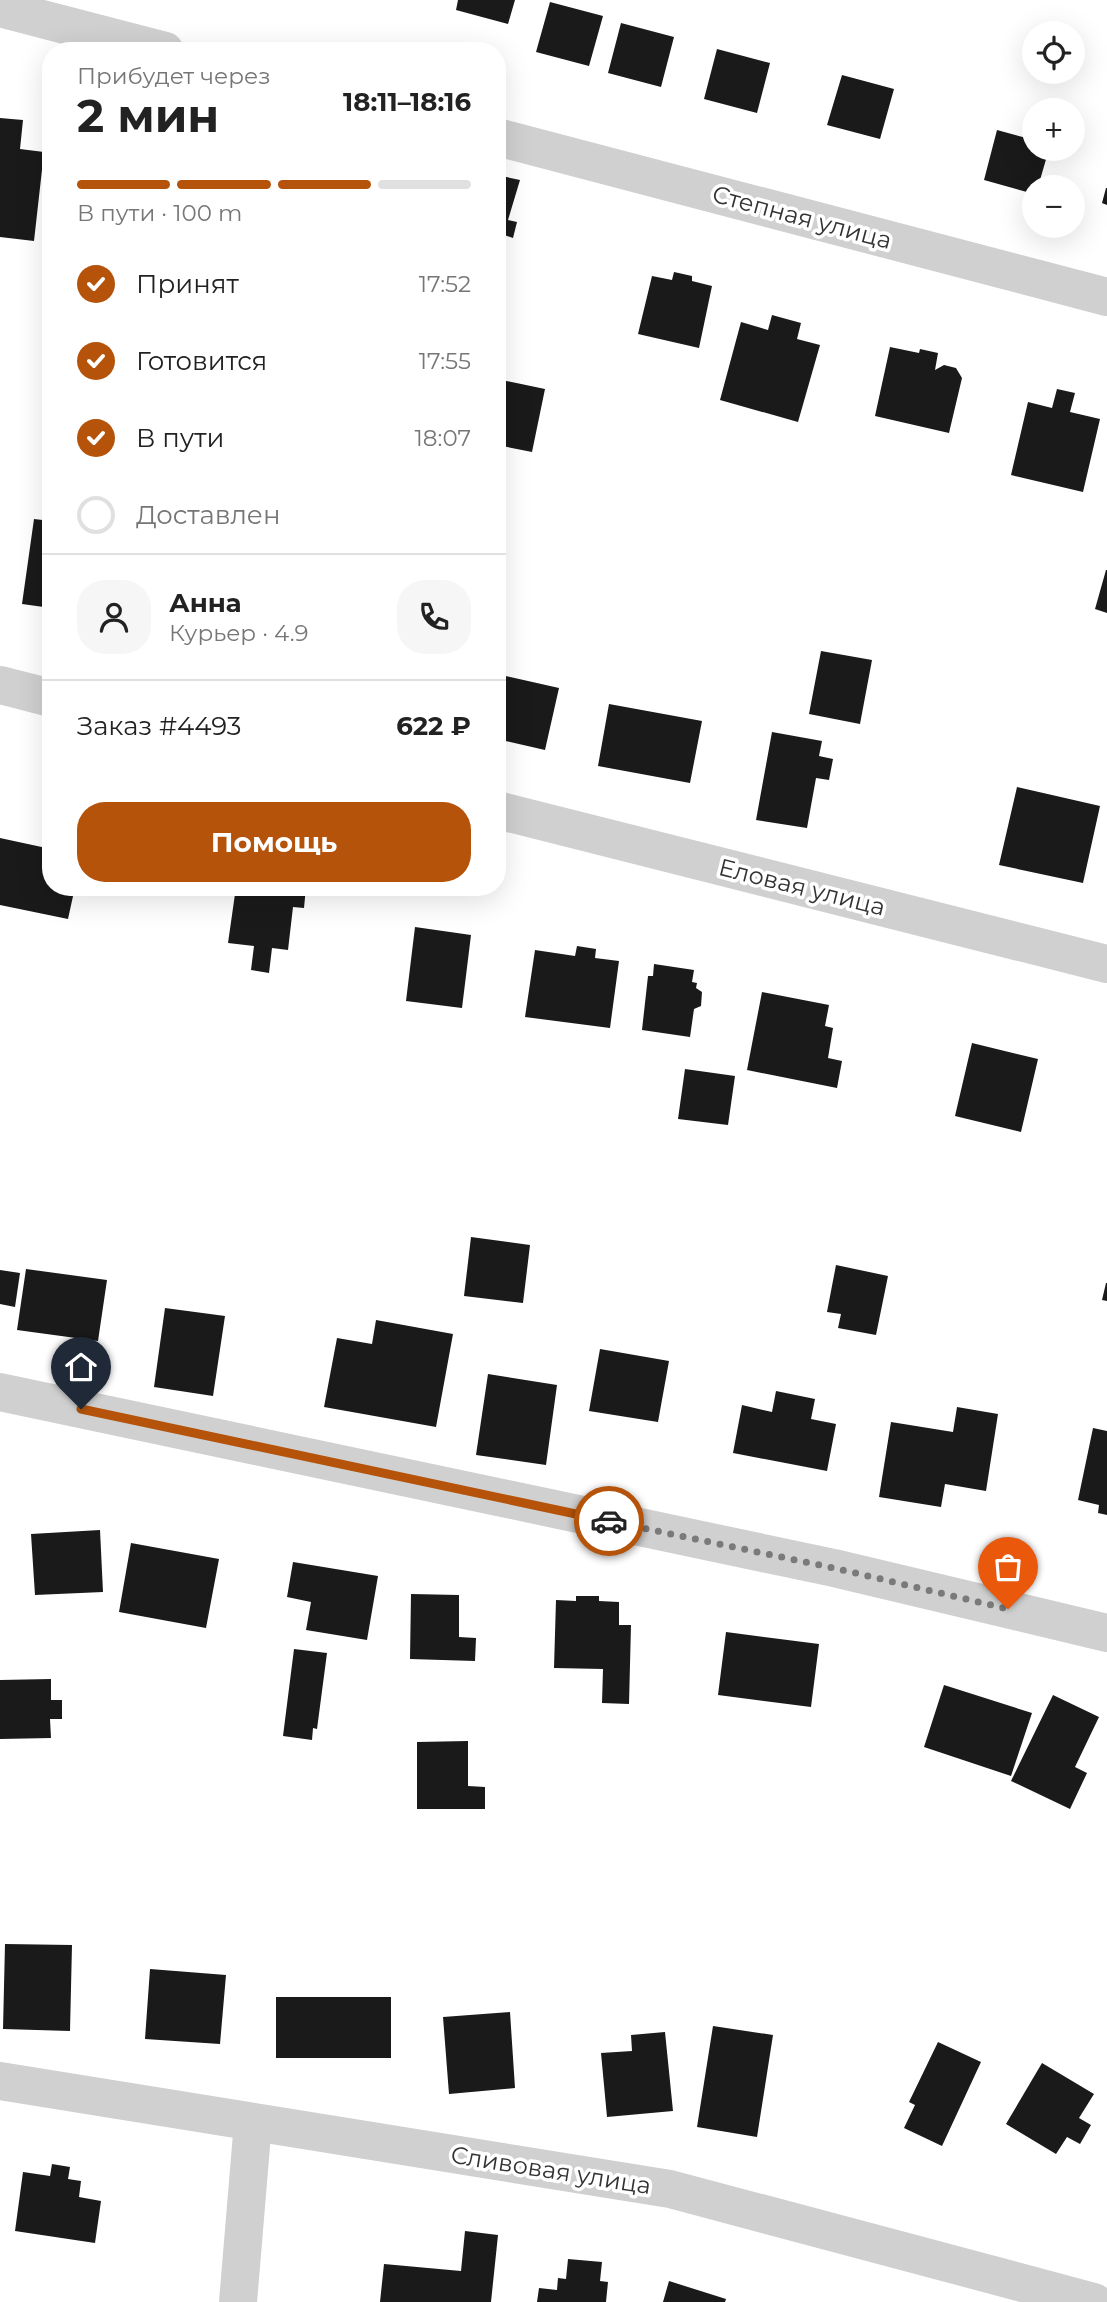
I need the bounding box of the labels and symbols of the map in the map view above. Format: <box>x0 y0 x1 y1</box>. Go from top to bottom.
street label: Степная улица <box>709 179 895 255</box>
street label: Еловая улица <box>716 852 888 922</box>
pin <box>51 1337 111 1409</box>
courier <box>574 1486 644 1556</box>
pin <box>978 1537 1038 1609</box>
street label: Сливовая улица <box>449 2140 653 2200</box>

